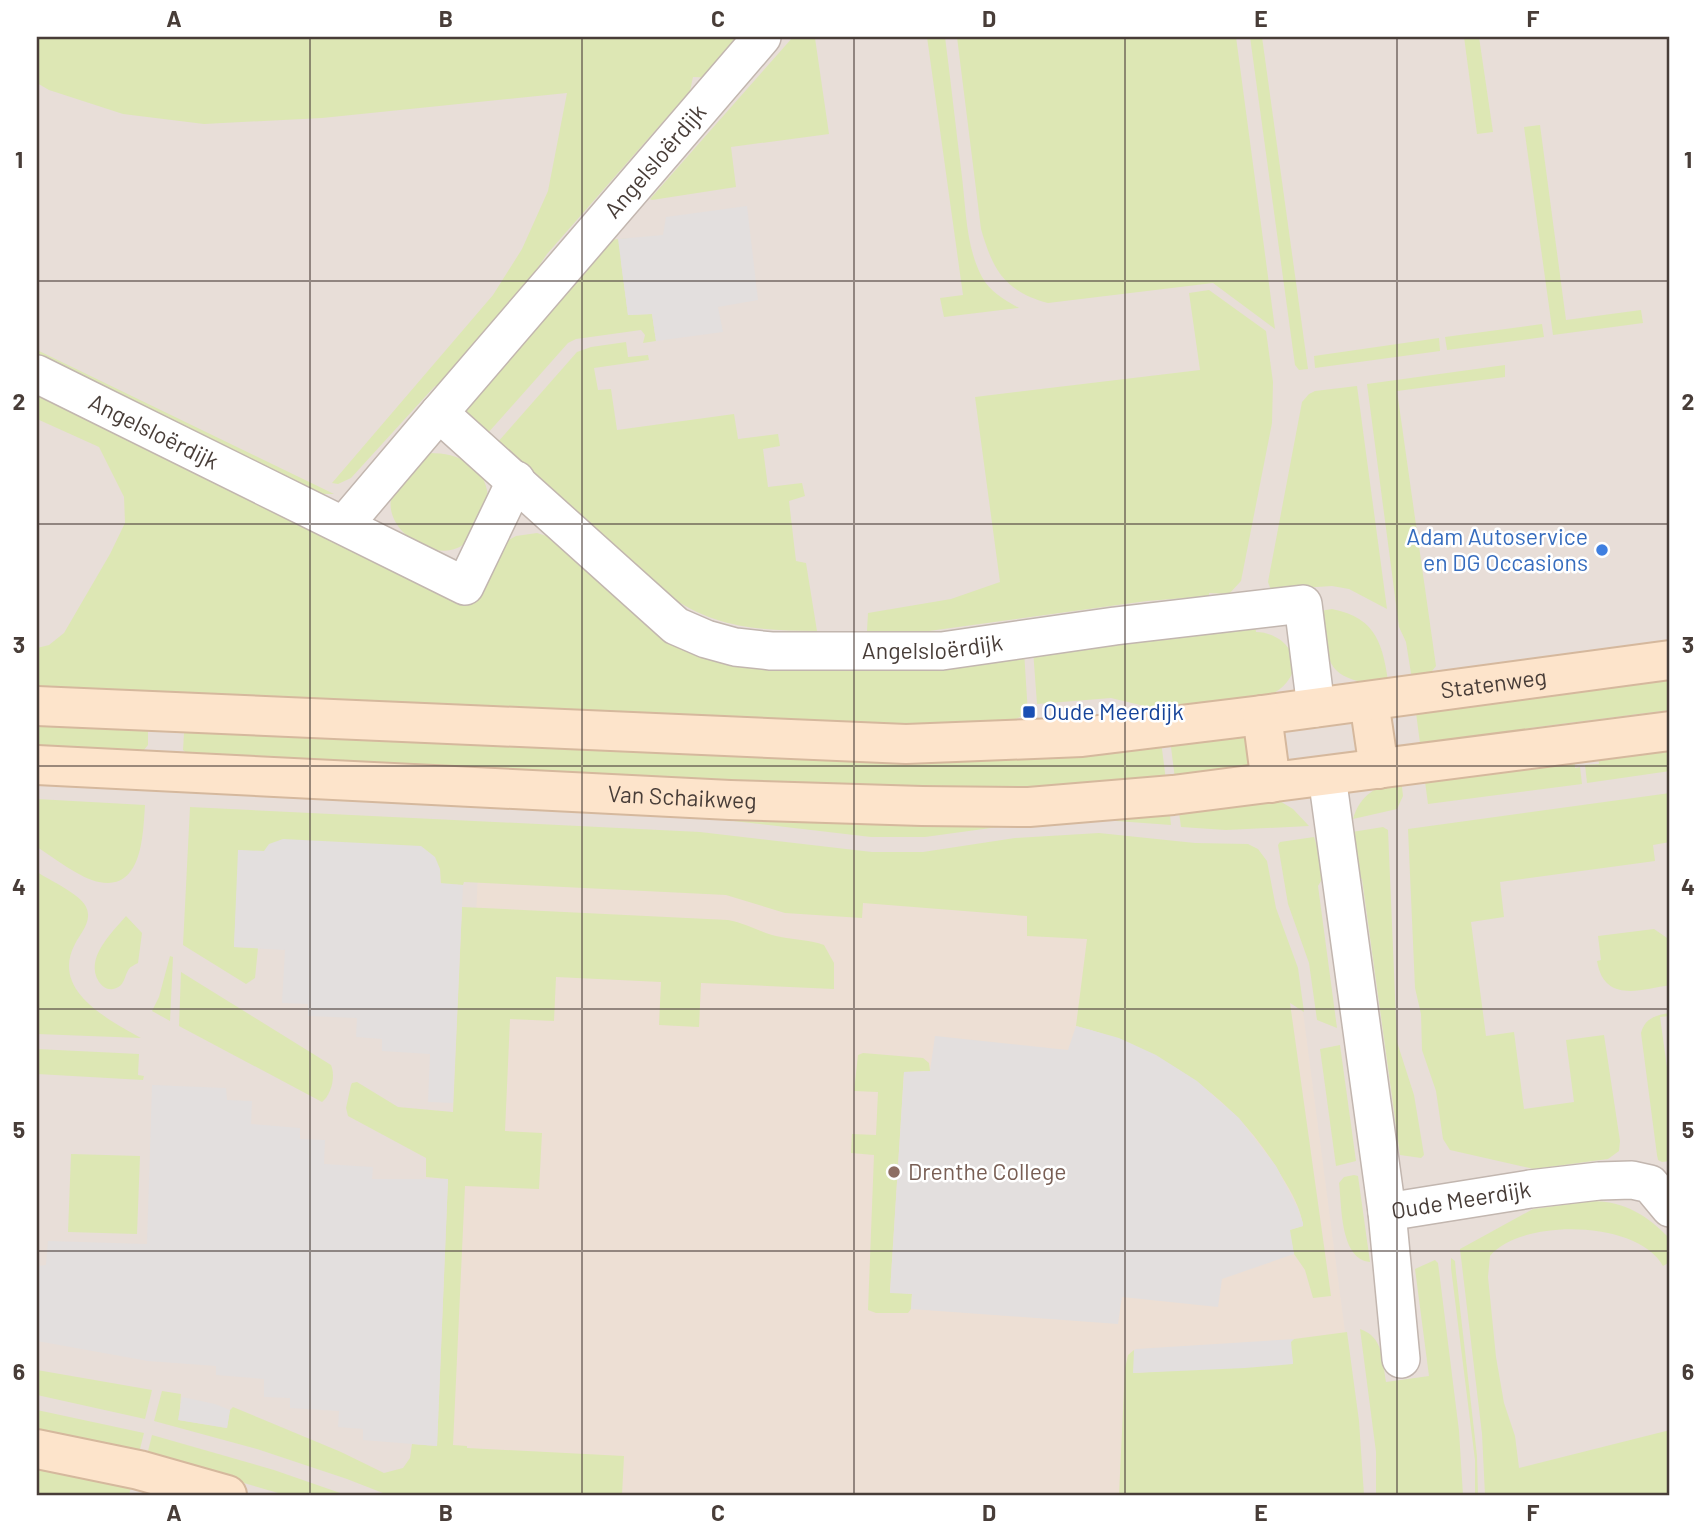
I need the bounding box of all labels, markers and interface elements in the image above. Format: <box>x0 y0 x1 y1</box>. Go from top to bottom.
text: A <box>166 4 182 32</box>
text: B <box>439 4 453 32</box>
text: C <box>711 4 725 32</box>
text: D <box>982 4 996 32</box>
text: E <box>1254 4 1268 32</box>
text: F <box>1527 4 1540 32</box>
street label: Angelsloërdijk <box>598 98 711 223</box>
text: 1 <box>15 145 23 173</box>
text: 1 <box>1684 145 1692 173</box>
text: 2 <box>13 387 25 415</box>
street label: Angelsloërdijk <box>84 387 223 475</box>
text: 2 <box>1682 387 1694 415</box>
place label: Adam Autoservice en DG Occasions <box>1406 522 1588 576</box>
marker: Adam Autoservice en DG Occasions <box>1594 542 1610 558</box>
street label: Angelsloërdijk <box>862 627 1004 664</box>
text: 3 <box>13 630 25 658</box>
text: 3 <box>1682 630 1694 658</box>
street label: Statenweg <box>1439 662 1548 704</box>
place label: Oude Meerdijk <box>1043 697 1184 725</box>
marker: Oude Meerdijk <box>1021 704 1037 720</box>
street label: Van Schaikweg <box>607 779 757 814</box>
text: 4 <box>12 872 26 900</box>
text: 4 <box>1681 872 1695 900</box>
text: 5 <box>13 1115 25 1143</box>
text: 5 <box>1682 1115 1694 1143</box>
place label: Drenthe College <box>908 1157 1066 1185</box>
marker: Drenthe College <box>886 1164 902 1180</box>
street label: Oude Meerdijk <box>1389 1174 1533 1224</box>
text: 6 <box>13 1357 25 1385</box>
text: 6 <box>1682 1357 1694 1385</box>
text: A <box>166 1498 182 1526</box>
text: B <box>439 1498 453 1526</box>
text: C <box>711 1498 725 1526</box>
text: D <box>982 1498 996 1526</box>
text: E <box>1254 1498 1268 1526</box>
text: F <box>1527 1498 1540 1526</box>

